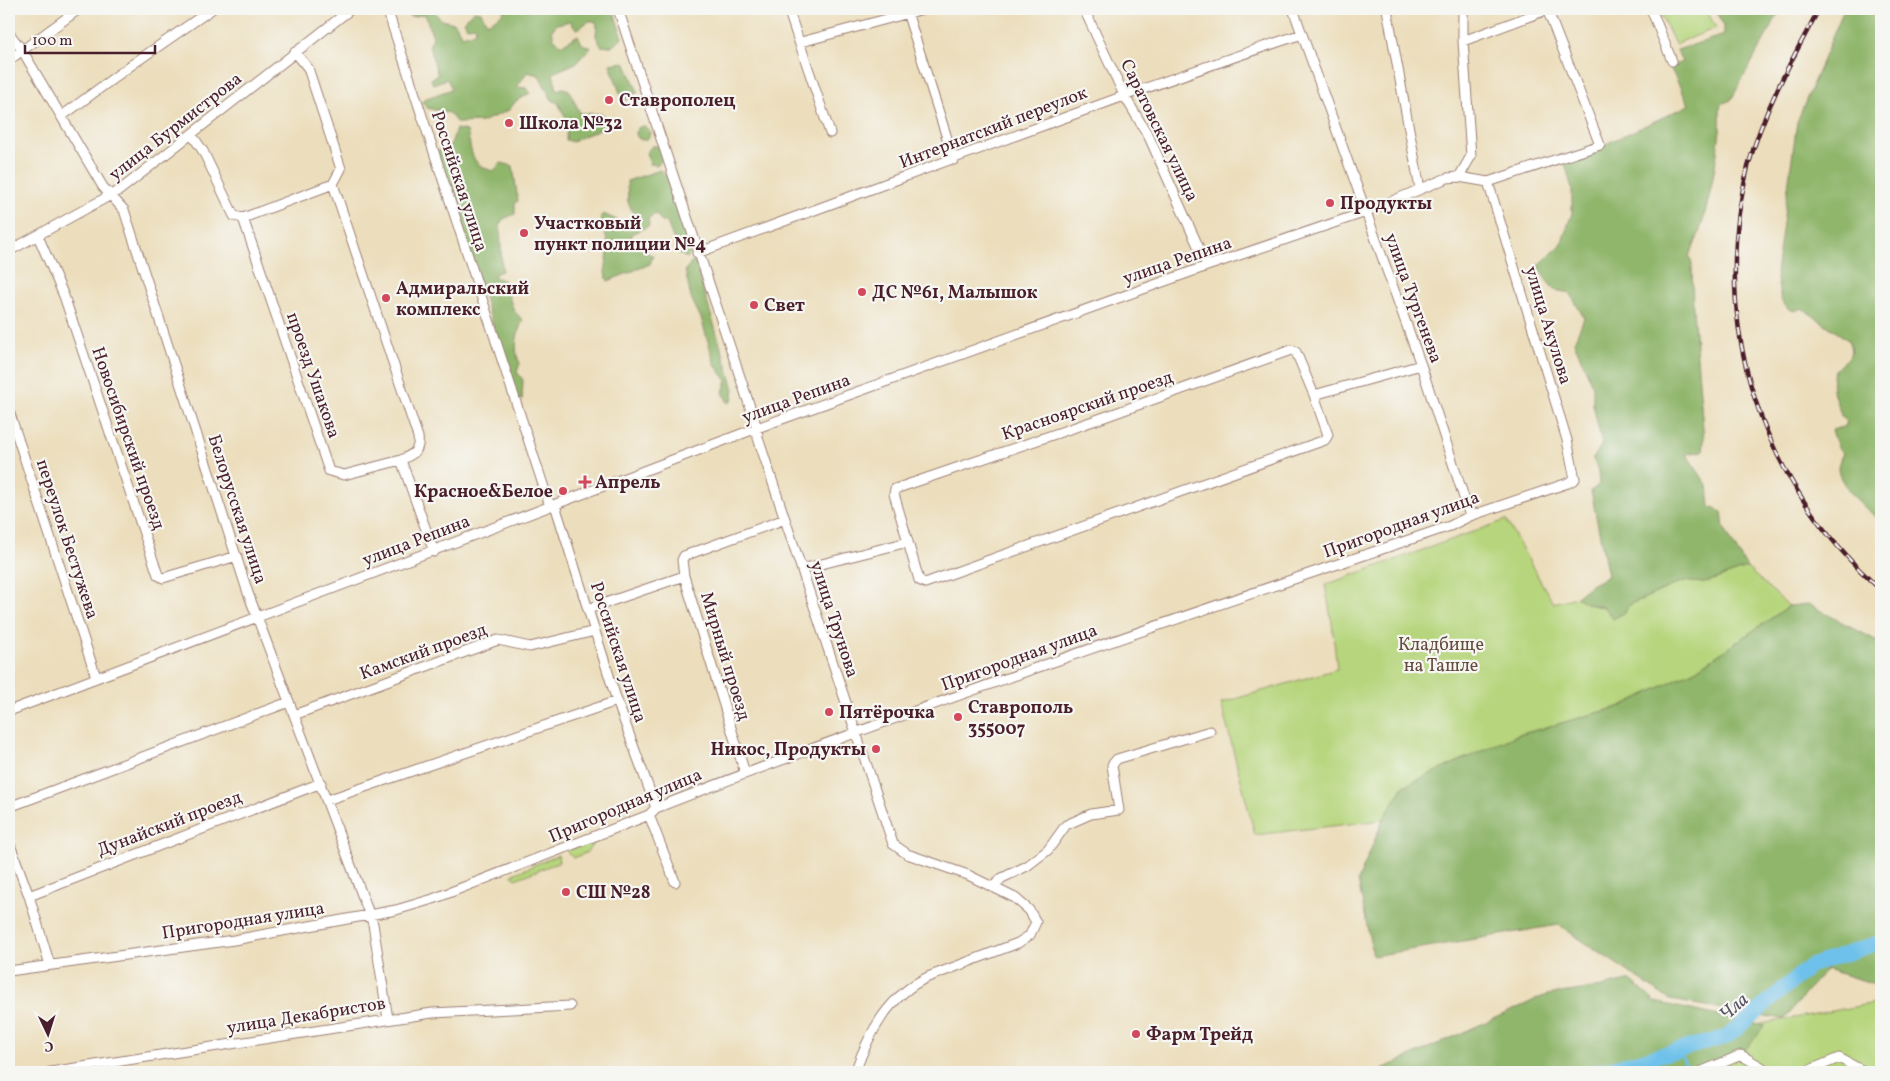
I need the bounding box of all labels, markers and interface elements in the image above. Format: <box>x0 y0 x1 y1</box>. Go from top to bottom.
scale bar <box>25 22 155 54</box>
text: 100 m <box>32 31 72 52</box>
street label: Саратовская улица <box>1113 55 1204 206</box>
street label: улица Бурмистрова <box>104 67 248 187</box>
street label: Интернатский переулок <box>896 81 1091 176</box>
place label: Ставрополец <box>619 89 735 114</box>
marker: Ставрополец <box>603 94 615 106</box>
street label: Российская улица <box>424 108 493 255</box>
place label: Школа №32 <box>519 112 622 137</box>
marker: Школа №32 <box>503 117 515 129</box>
place label: Продукты <box>1340 192 1432 217</box>
marker: Продукты <box>1324 197 1336 209</box>
place label: Участковый пункт полиции №4 <box>534 212 706 258</box>
marker: Участковый пункт полиции №4 <box>518 227 530 239</box>
street label: улица Тургенева <box>1377 230 1448 367</box>
street label: улица Репина <box>1120 231 1235 292</box>
street label: улица Акулова <box>1518 263 1577 388</box>
place label: Адмиральский комплекс <box>396 277 529 323</box>
place label: ДС №61, Малышок <box>872 281 1038 306</box>
marker: ДС №61, Малышок <box>856 286 868 298</box>
marker: Адмиральский комплекс <box>380 292 392 304</box>
place label: Свет <box>764 294 805 319</box>
marker: Свет <box>748 299 760 311</box>
street label: проезд Ушакова <box>279 309 346 442</box>
street label: Новосибирский проезд <box>85 344 171 533</box>
street label: Красноярский проезд <box>998 365 1176 447</box>
street label: улица Репина <box>739 368 854 431</box>
street label: Белорусская улица <box>201 431 273 587</box>
street label: переулок Бестужева <box>29 456 104 623</box>
place label: Апрель <box>595 471 661 496</box>
marker: Апрель <box>579 476 591 488</box>
place label: Красное&Белое <box>414 480 553 505</box>
marker: Красное&Белое <box>557 485 569 497</box>
street label: Пригородная улица <box>1320 486 1483 565</box>
street label: улица Репина <box>359 509 474 573</box>
street label: улица Трунова <box>803 558 864 681</box>
street label: Российская улица <box>583 579 652 726</box>
street label: Мирный проезд <box>693 589 756 724</box>
street label: Камский проезд <box>356 618 491 687</box>
street label: Пригородная улица <box>938 619 1101 698</box>
park label: Кладбище на Ташле <box>1398 633 1484 679</box>
place label: Ставрополь 355007 <box>968 696 1073 742</box>
place label: Пятёрочка <box>839 701 935 726</box>
marker: Пятёрочка <box>823 706 835 718</box>
marker: Ставрополь 355007 <box>952 711 964 723</box>
place label: Никос, Продукты <box>710 738 866 763</box>
marker: Никос, Продукты <box>870 743 882 755</box>
street label: Пригородная улица <box>545 763 706 850</box>
street label: Дунайский проезд <box>94 785 246 864</box>
place label: СШ №28 <box>576 881 650 906</box>
marker: СШ №28 <box>560 886 572 898</box>
street label: Пригородная улица <box>160 896 326 947</box>
water label: Чла <box>1714 988 1755 1027</box>
street label: улица Декабристов <box>225 992 387 1041</box>
north arrow <box>22 1008 72 1058</box>
place label: Фарм Трейд <box>1146 1023 1253 1048</box>
marker: Фарм Трейд <box>1130 1028 1142 1040</box>
text: С <box>44 1036 54 1055</box>

